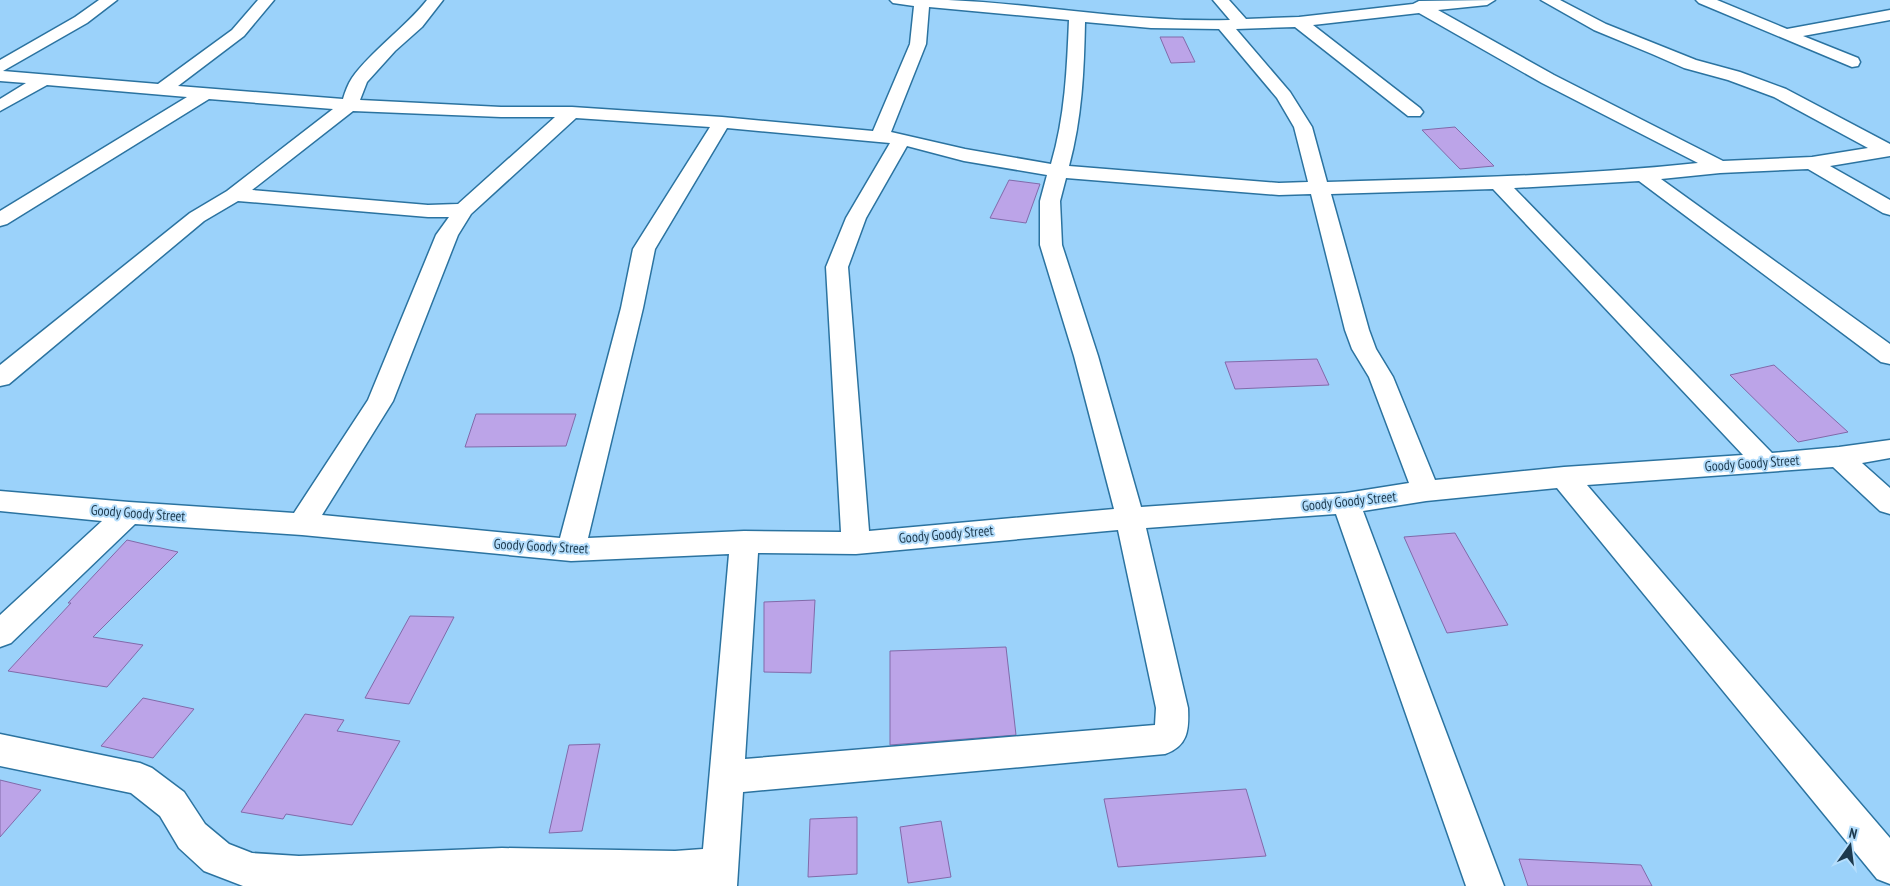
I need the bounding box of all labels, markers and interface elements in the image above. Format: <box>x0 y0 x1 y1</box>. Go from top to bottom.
street label: Goody Goody Street <box>1704 451 1800 475</box>
street label: Goody Goody Street <box>1301 487 1397 515</box>
street label: Goody Goody Street <box>90 501 186 525</box>
street label: Goody Goody Street <box>898 521 994 547</box>
street label: Goody Goody Street <box>493 535 589 557</box>
north arrow <box>1825 821 1875 871</box>
text: N <box>1847 824 1859 843</box>

